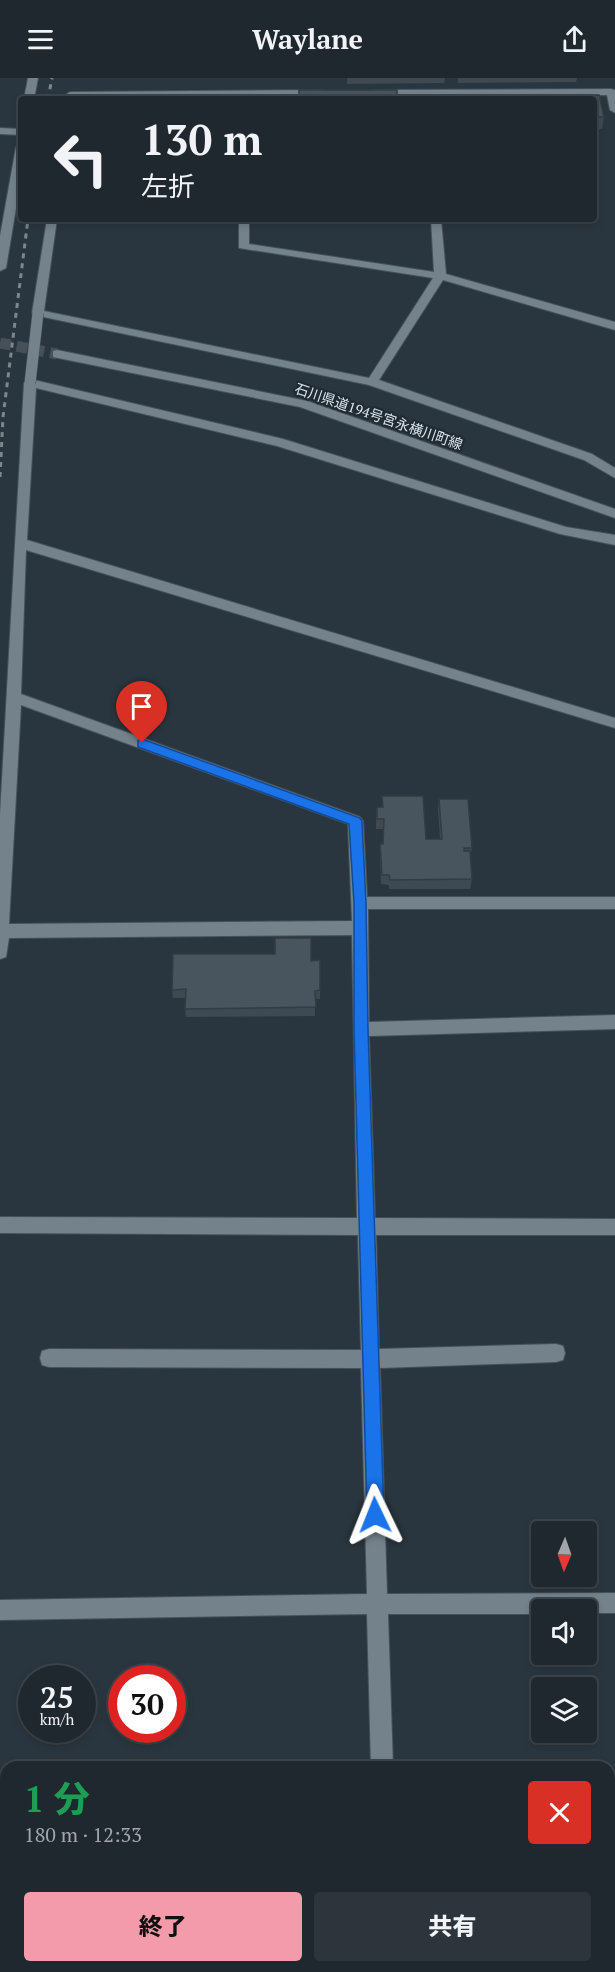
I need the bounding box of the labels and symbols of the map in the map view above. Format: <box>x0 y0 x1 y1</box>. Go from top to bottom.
street label: 石川県道194号宮永横川町線 <box>293 378 465 454</box>
pin <box>116 681 167 743</box>
position arrow <box>343 1483 407 1547</box>
north arrow <box>531 1521 597 1587</box>
speed limit sign: 30 <box>108 1665 186 1743</box>

